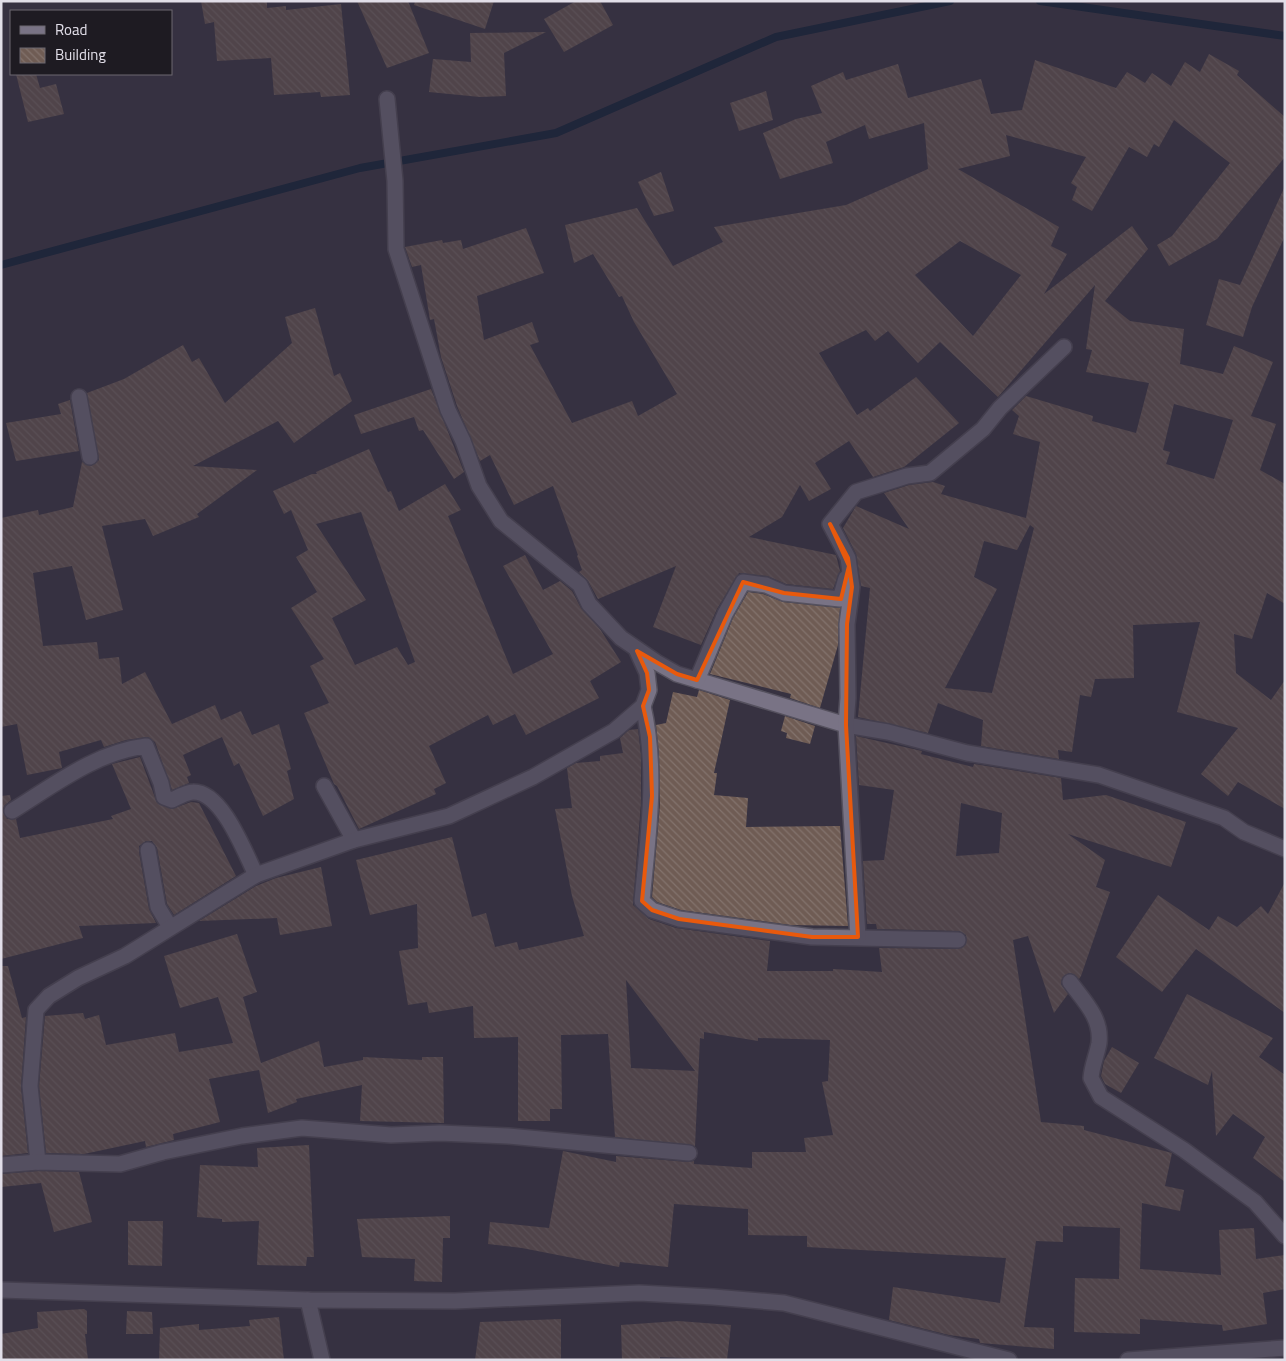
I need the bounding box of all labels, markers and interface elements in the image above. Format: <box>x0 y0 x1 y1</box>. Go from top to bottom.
legend <box>10 10 172 75</box>
text: Road <box>55 18 87 41</box>
text: Building <box>55 43 106 66</box>

